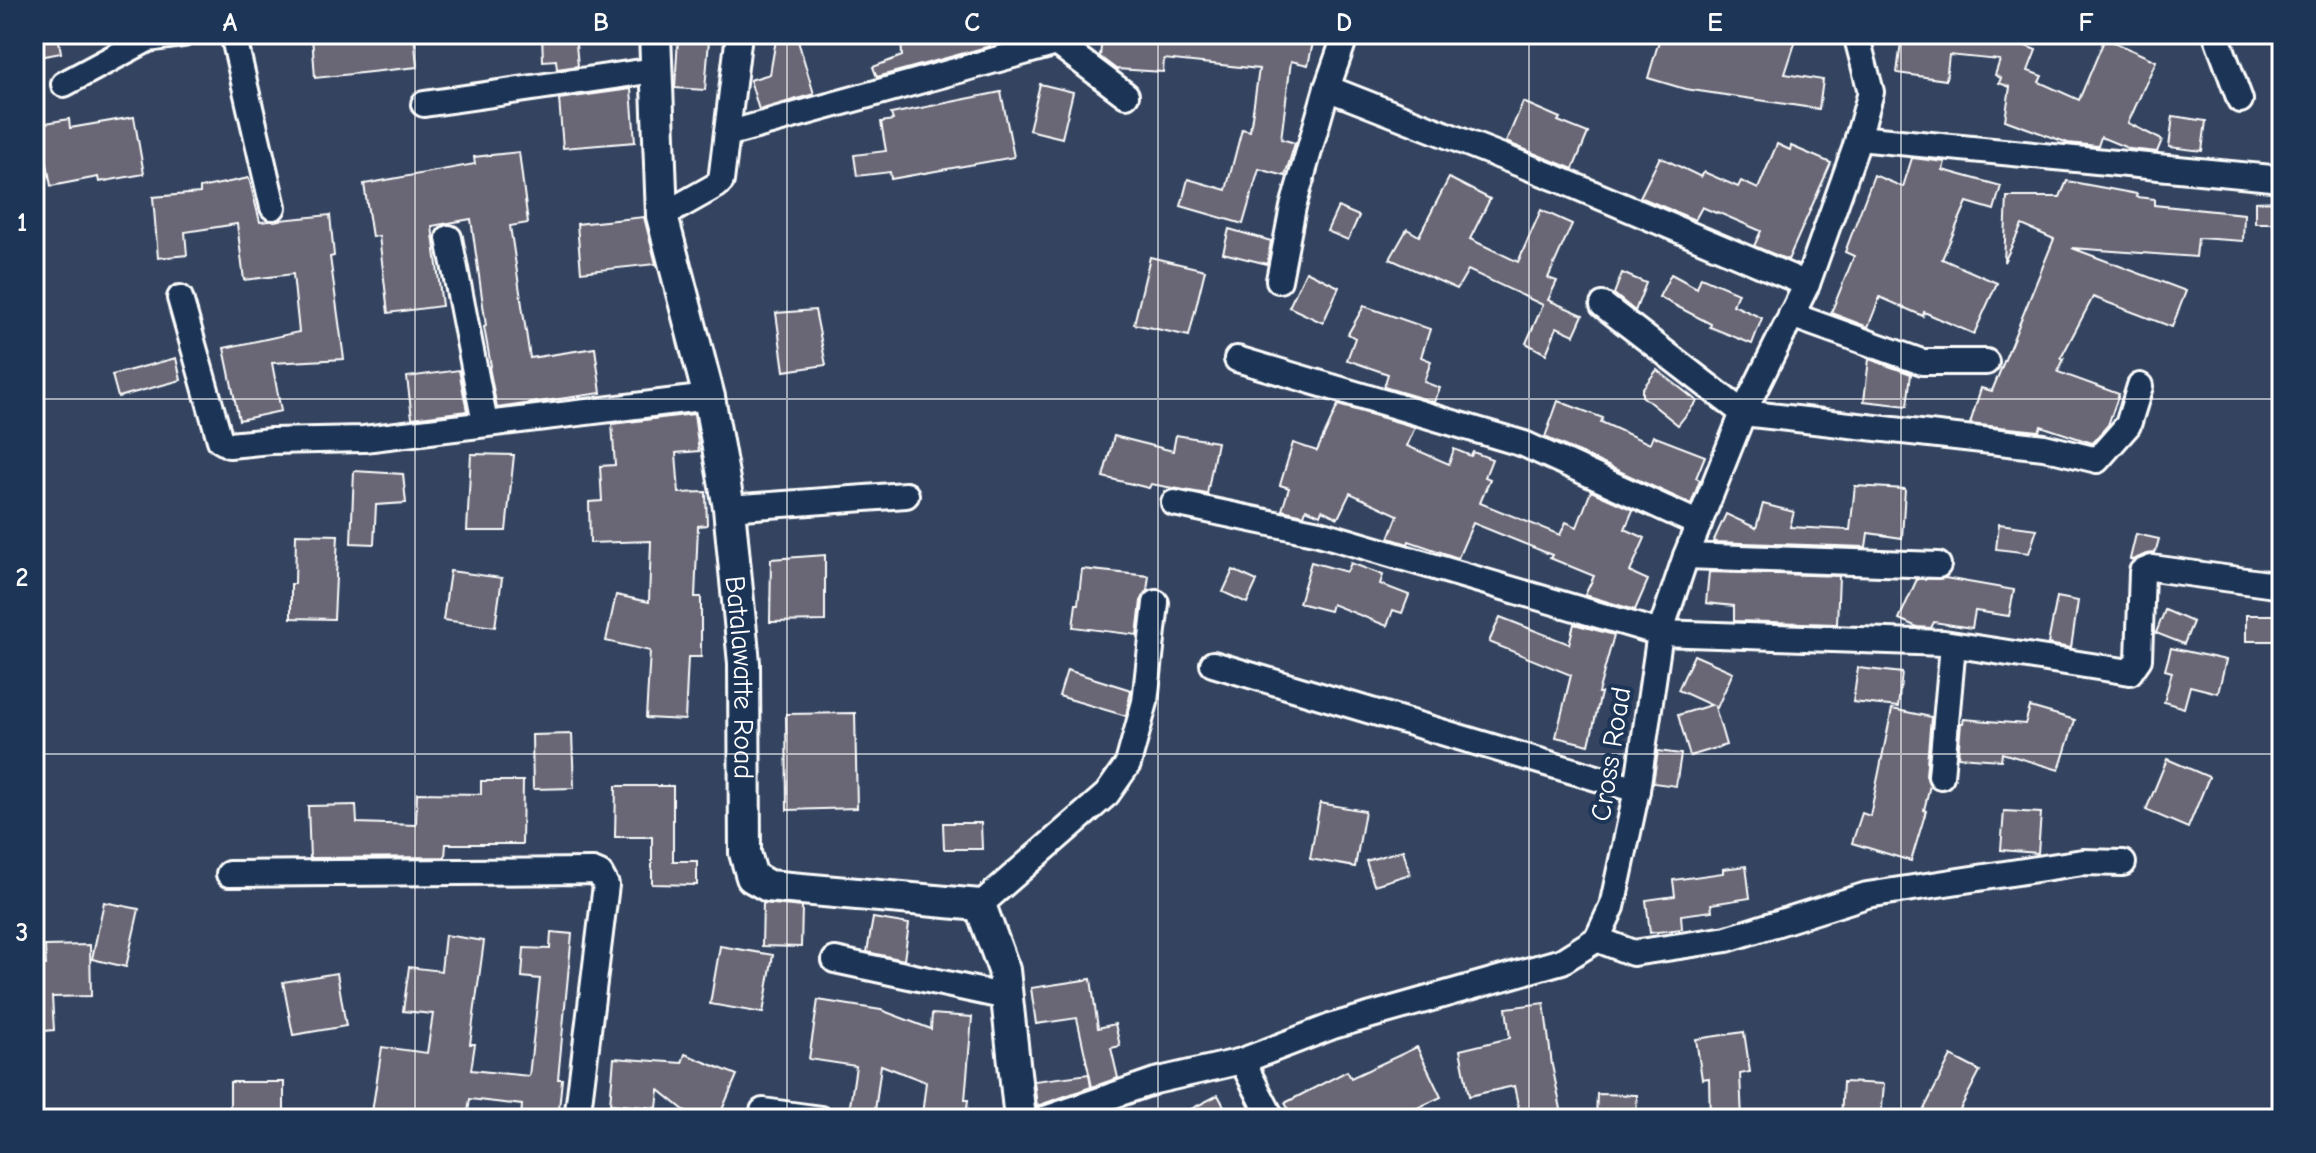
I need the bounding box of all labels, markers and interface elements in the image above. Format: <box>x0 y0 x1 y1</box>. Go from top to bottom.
text: A <box>223 8 238 38</box>
text: B <box>593 8 609 38</box>
text: C <box>964 8 980 38</box>
text: D <box>1336 8 1352 38</box>
text: E <box>1707 8 1723 38</box>
text: F <box>2078 8 2094 38</box>
text: 1 <box>17 208 27 238</box>
text: 2 <box>16 563 28 593</box>
street label: Batalawatte Road <box>719 574 760 779</box>
street label: Cross Road <box>1585 685 1637 824</box>
text: 3 <box>16 918 28 948</box>

